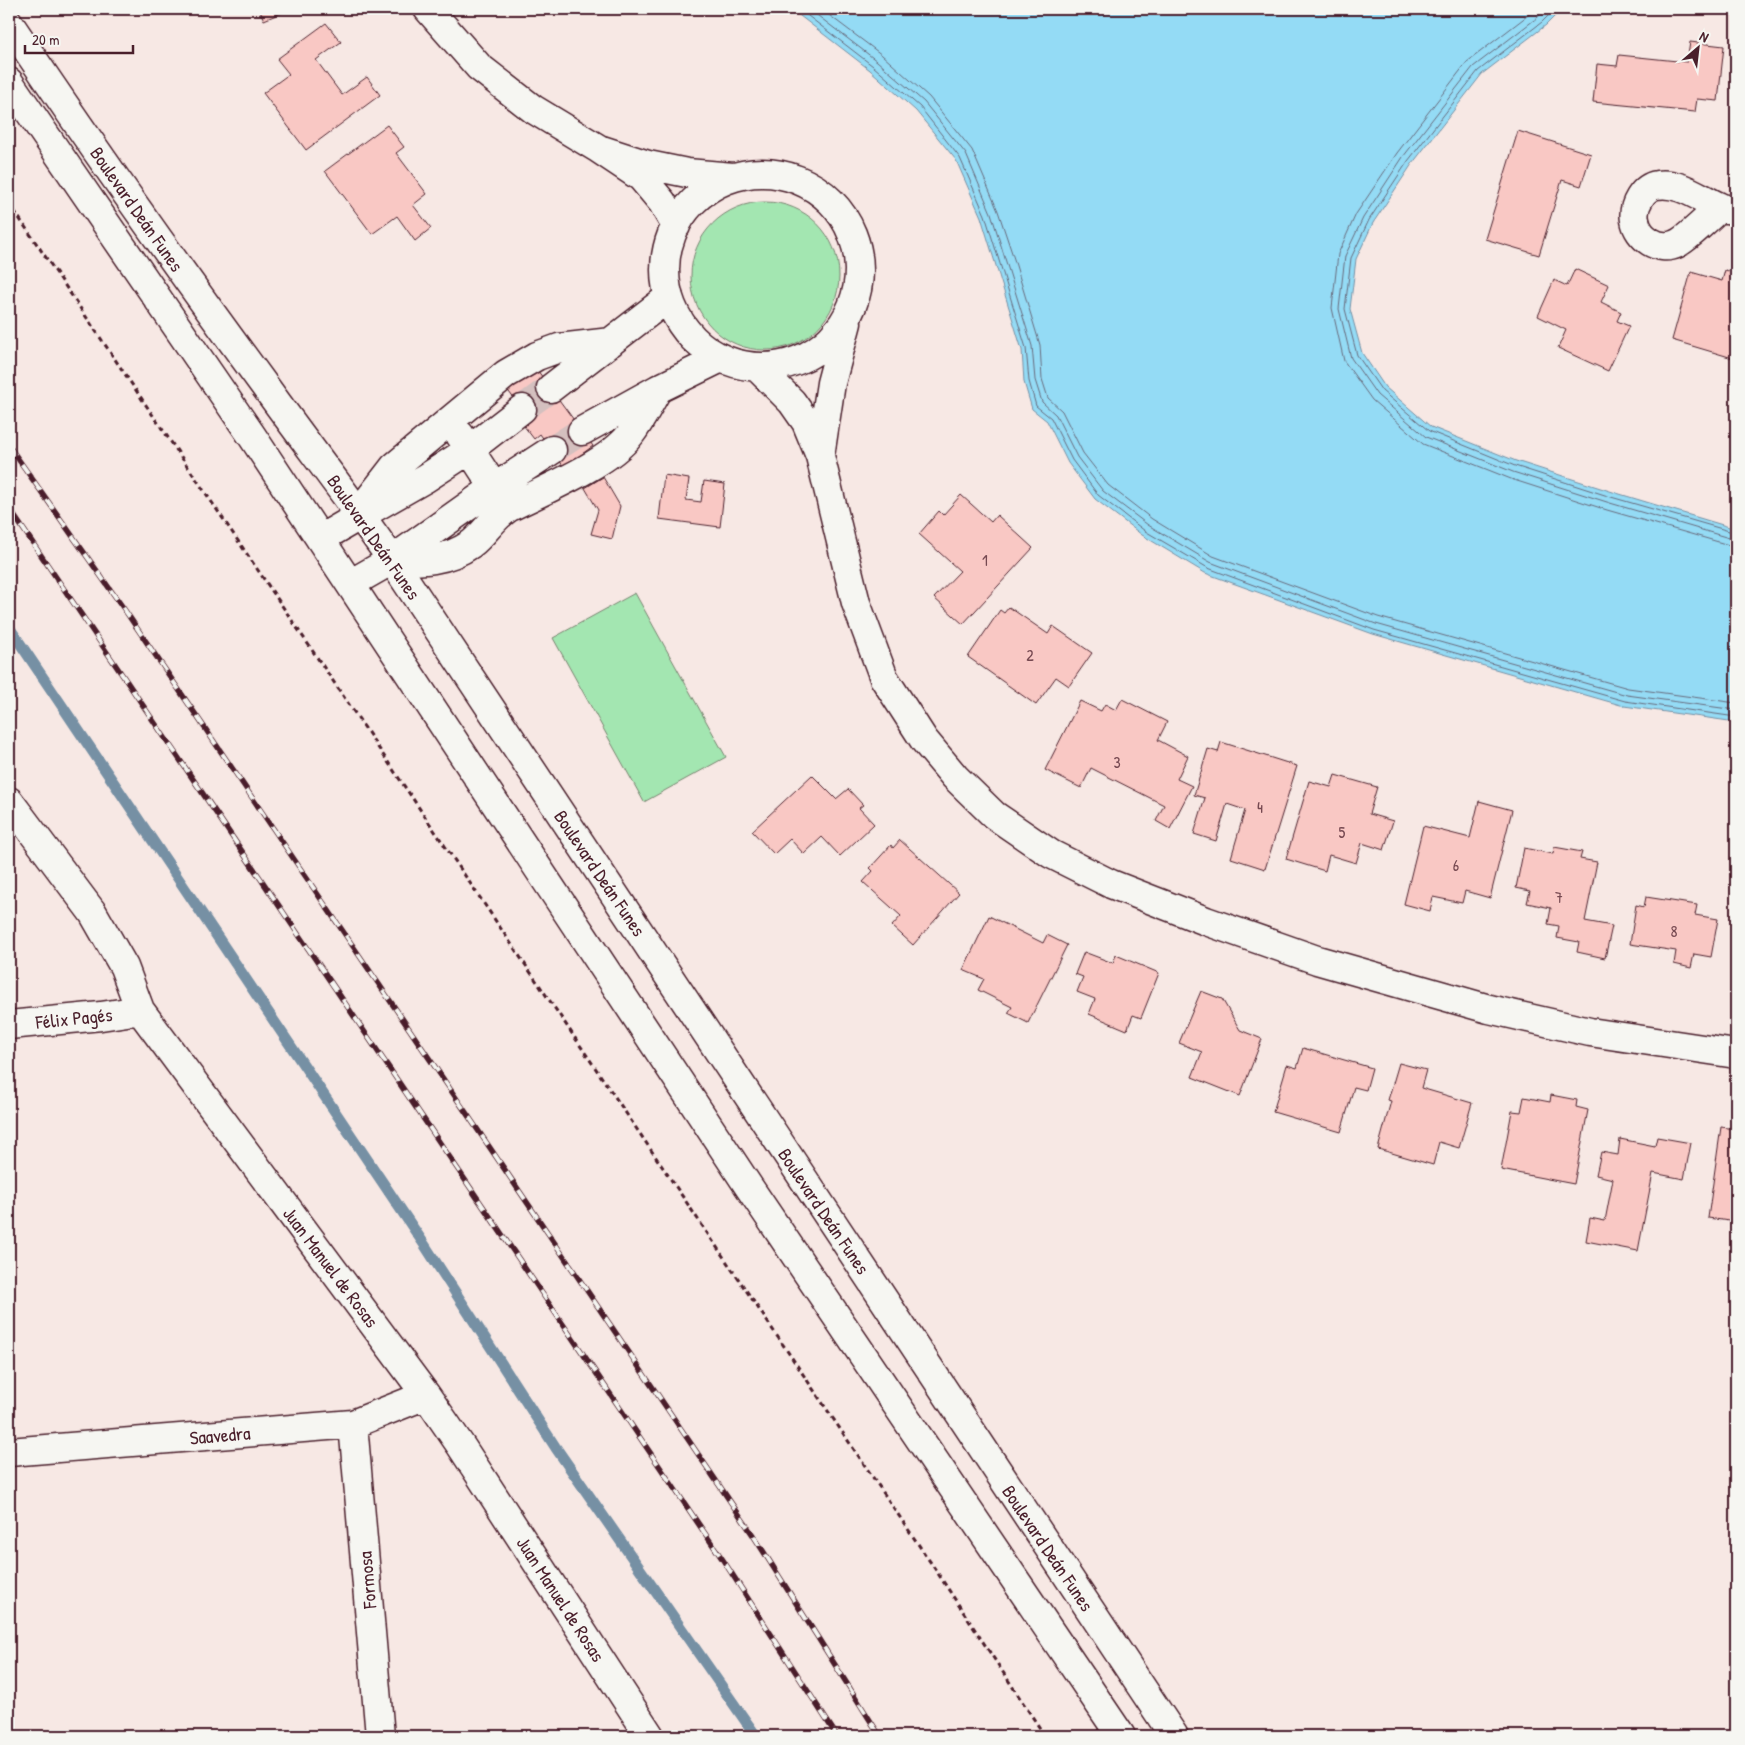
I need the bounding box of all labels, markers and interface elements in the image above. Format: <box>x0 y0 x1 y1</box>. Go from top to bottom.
scale bar <box>25 22 132 54</box>
north arrow <box>1672 22 1722 72</box>
text: N <box>1697 26 1713 46</box>
text: 20 m <box>32 29 59 50</box>
street label: Boulevard Deán Funes <box>84 141 190 277</box>
street label: Boulevard Deán Funes <box>321 469 427 605</box>
house number: 1 <box>982 549 988 571</box>
house number: 2 <box>1026 644 1034 666</box>
house number: 3 <box>1113 751 1121 773</box>
house number: 4 <box>1257 796 1263 818</box>
street label: Boulevard Deán Funes <box>548 805 652 941</box>
house number: 5 <box>1339 821 1346 843</box>
house number: 6 <box>1453 854 1459 876</box>
house number: 7 <box>1555 886 1563 908</box>
house number: 8 <box>1671 920 1678 942</box>
street label: Félix Pagés <box>33 1001 114 1035</box>
street label: Boulevard Deán Funes <box>772 1143 876 1279</box>
street label: Juan Manuel de Rosas <box>277 1201 385 1333</box>
street label: Saavedra <box>189 1419 252 1451</box>
street label: Boulevard Deán Funes <box>996 1480 1100 1616</box>
street label: Juan Manuel de Rosas <box>511 1531 611 1667</box>
street label: Formosa <box>351 1550 383 1611</box>

